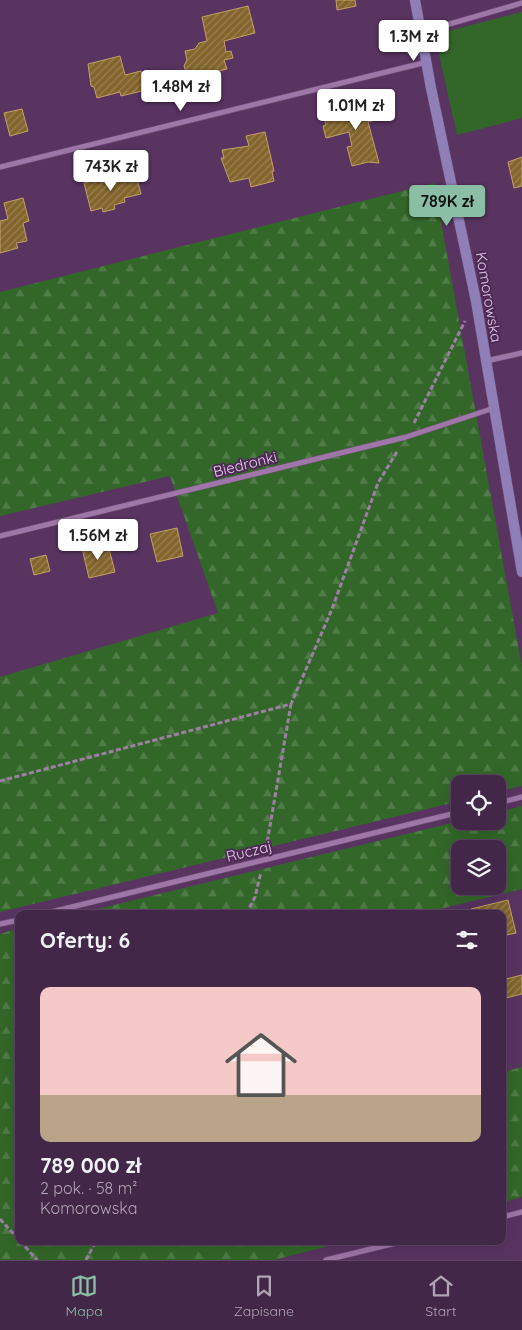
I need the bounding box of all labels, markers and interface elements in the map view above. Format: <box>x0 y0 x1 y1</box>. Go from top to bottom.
pin: 1.3M zł <box>368 20 460 62</box>
text: 1.3M zł <box>390 26 438 46</box>
pin: 1.48M zł <box>129 70 233 112</box>
text: 1.48M zł <box>152 76 210 96</box>
pin: 1.01M zł <box>304 88 408 131</box>
text: 1.01M zł <box>328 95 384 115</box>
pin: 743K zł <box>65 150 157 192</box>
text: 743K zł <box>84 156 138 176</box>
pin: 789K zł <box>401 184 493 227</box>
text: 789K zł <box>420 191 474 211</box>
street label: Komorowska <box>472 250 506 344</box>
street label: Biedronki <box>211 447 279 481</box>
pin: 1.56M zł <box>46 518 150 561</box>
text: 1.56M zł <box>69 525 127 545</box>
map controls <box>451 775 506 895</box>
button: locate <box>451 775 506 830</box>
street label: Ruczaj <box>224 836 274 866</box>
button: layers <box>451 840 506 895</box>
icon: filters <box>453 926 481 954</box>
text: Oferty: 6 <box>40 927 130 953</box>
icon: home <box>216 1020 306 1110</box>
text: 789 000 zł <box>40 1152 141 1178</box>
text: 2 pok. · 58 m² <box>40 1178 137 1198</box>
text: Komorowska <box>40 1198 138 1218</box>
tab: Mapa <box>66 1272 103 1320</box>
tab: Zapisane <box>234 1272 294 1320</box>
tab: Start <box>425 1272 456 1320</box>

